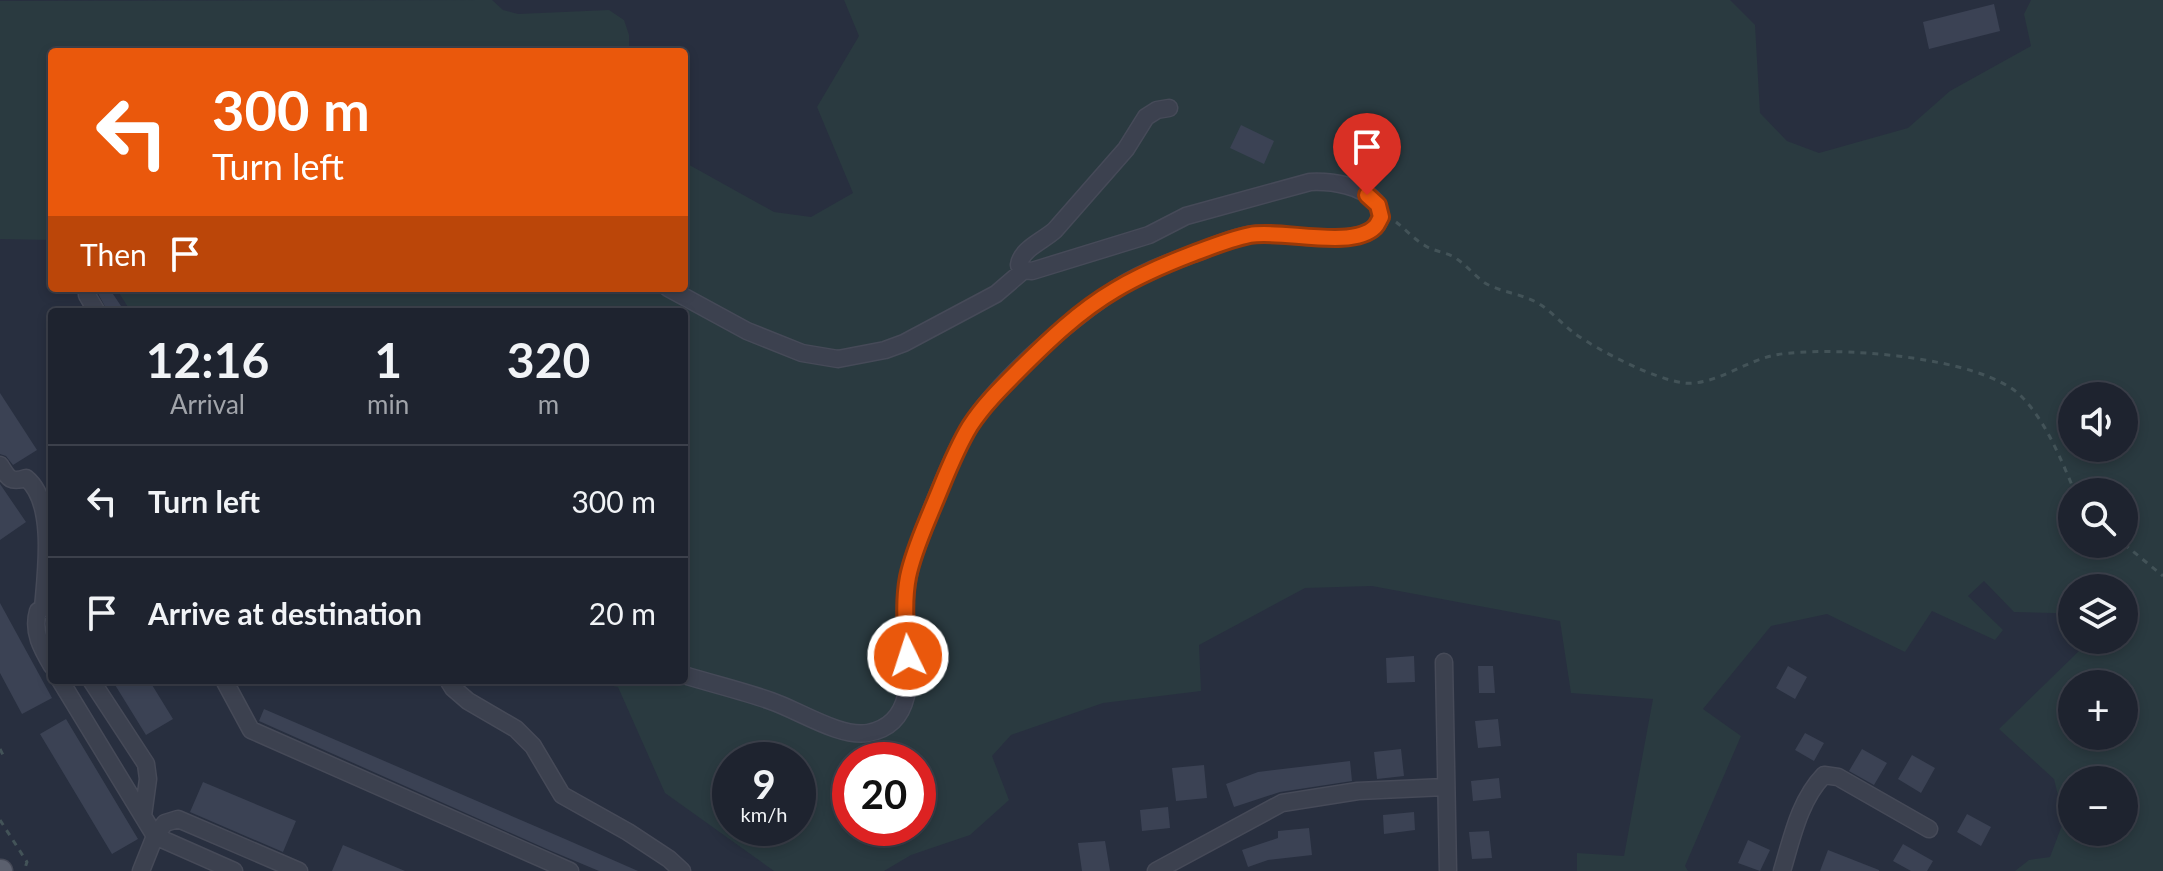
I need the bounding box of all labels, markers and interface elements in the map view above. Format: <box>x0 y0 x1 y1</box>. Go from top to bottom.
text: 300 m <box>212 76 370 143</box>
icon: left <box>80 80 184 184</box>
pin <box>1333 113 1401 195</box>
icon: arrive <box>1345 125 1389 169</box>
text: Turn left <box>212 144 344 188</box>
icon: arrive <box>163 232 207 276</box>
text: Then <box>80 236 147 272</box>
text: 12:16 <box>146 331 269 388</box>
text: 1 <box>374 331 402 388</box>
text: 320 <box>507 331 590 388</box>
map controls <box>2058 382 2138 846</box>
button: sound <box>2058 382 2138 462</box>
text: Arrival <box>170 388 245 420</box>
text: min <box>367 388 409 420</box>
text: m <box>538 388 559 420</box>
button: search <box>2058 478 2138 558</box>
icon: left <box>80 479 124 523</box>
text: Turn left <box>148 483 260 519</box>
text: 300 m <box>571 483 656 519</box>
button: layers <box>2058 574 2138 654</box>
icon: arrive <box>80 591 124 635</box>
text: Arrive at destination <box>148 595 422 631</box>
text: 20 m <box>589 595 656 631</box>
position arrow <box>866 614 950 698</box>
button: + <box>2058 670 2138 750</box>
speed limit sign: 20 <box>832 742 936 846</box>
text: 9 <box>752 760 776 808</box>
button: − <box>2058 766 2138 846</box>
text: km/h <box>741 802 787 826</box>

